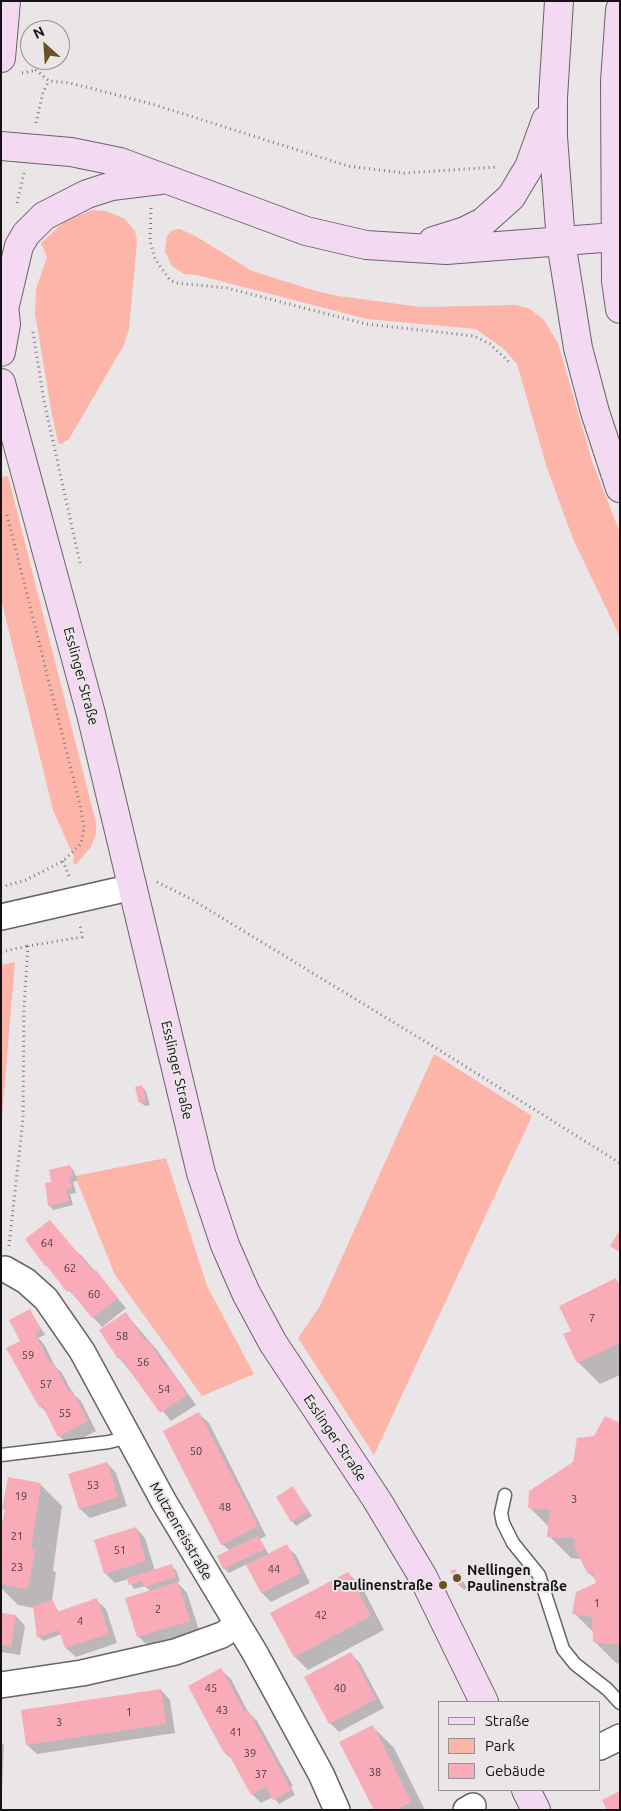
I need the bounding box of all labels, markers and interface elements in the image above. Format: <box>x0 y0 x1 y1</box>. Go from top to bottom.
north arrow <box>20 20 70 70</box>
text: N <box>31 23 47 42</box>
street label: Esslinger Straße <box>60 625 102 727</box>
street label: Esslinger Straße <box>157 1019 197 1121</box>
house number: 64 <box>41 1236 53 1250</box>
house number: 62 <box>64 1261 76 1275</box>
house number: 60 <box>88 1287 100 1301</box>
house number: 7 <box>589 1311 595 1325</box>
house number: 58 <box>116 1329 128 1343</box>
house number: 59 <box>22 1348 34 1362</box>
house number: 56 <box>137 1355 149 1369</box>
house number: 57 <box>40 1377 52 1391</box>
house number: 54 <box>158 1382 170 1396</box>
street label: Esslinger Straße <box>300 1391 370 1485</box>
house number: 55 <box>59 1406 71 1420</box>
house number: 50 <box>190 1444 202 1458</box>
house number: 53 <box>87 1478 99 1492</box>
street label: Mutzenreisstraße <box>146 1479 216 1583</box>
house number: 19 <box>15 1489 27 1503</box>
house number: 3 <box>571 1492 577 1506</box>
house number: 48 <box>219 1500 231 1514</box>
house number: 21 <box>11 1529 23 1543</box>
house number: 51 <box>114 1543 126 1557</box>
house number: 23 <box>11 1560 23 1574</box>
house number: 44 <box>268 1562 280 1576</box>
place label: Nellingen Paulinenstraße <box>467 1562 567 1594</box>
marker: Nellingen Paulinenstraße <box>451 1572 463 1584</box>
place label: Paulinenstraße <box>333 1577 433 1593</box>
marker: Paulinenstraße <box>437 1579 449 1591</box>
house number: 1 <box>594 1596 600 1610</box>
house number: 2 <box>155 1602 161 1616</box>
house number: 42 <box>315 1608 327 1622</box>
house number: 4 <box>77 1614 83 1628</box>
house number: 45 <box>205 1681 217 1695</box>
house number: 40 <box>334 1681 346 1695</box>
legend <box>438 1701 601 1791</box>
house number: 43 <box>216 1703 228 1717</box>
house number: 1 <box>126 1705 132 1719</box>
text: Straße <box>485 1712 529 1729</box>
house number: 3 <box>56 1715 62 1729</box>
house number: 41 <box>230 1725 242 1739</box>
text: Park <box>485 1737 515 1754</box>
house number: 39 <box>244 1746 256 1760</box>
text: Gebäude <box>485 1762 545 1779</box>
house number: 38 <box>369 1765 381 1779</box>
house number: 37 <box>255 1767 267 1781</box>

